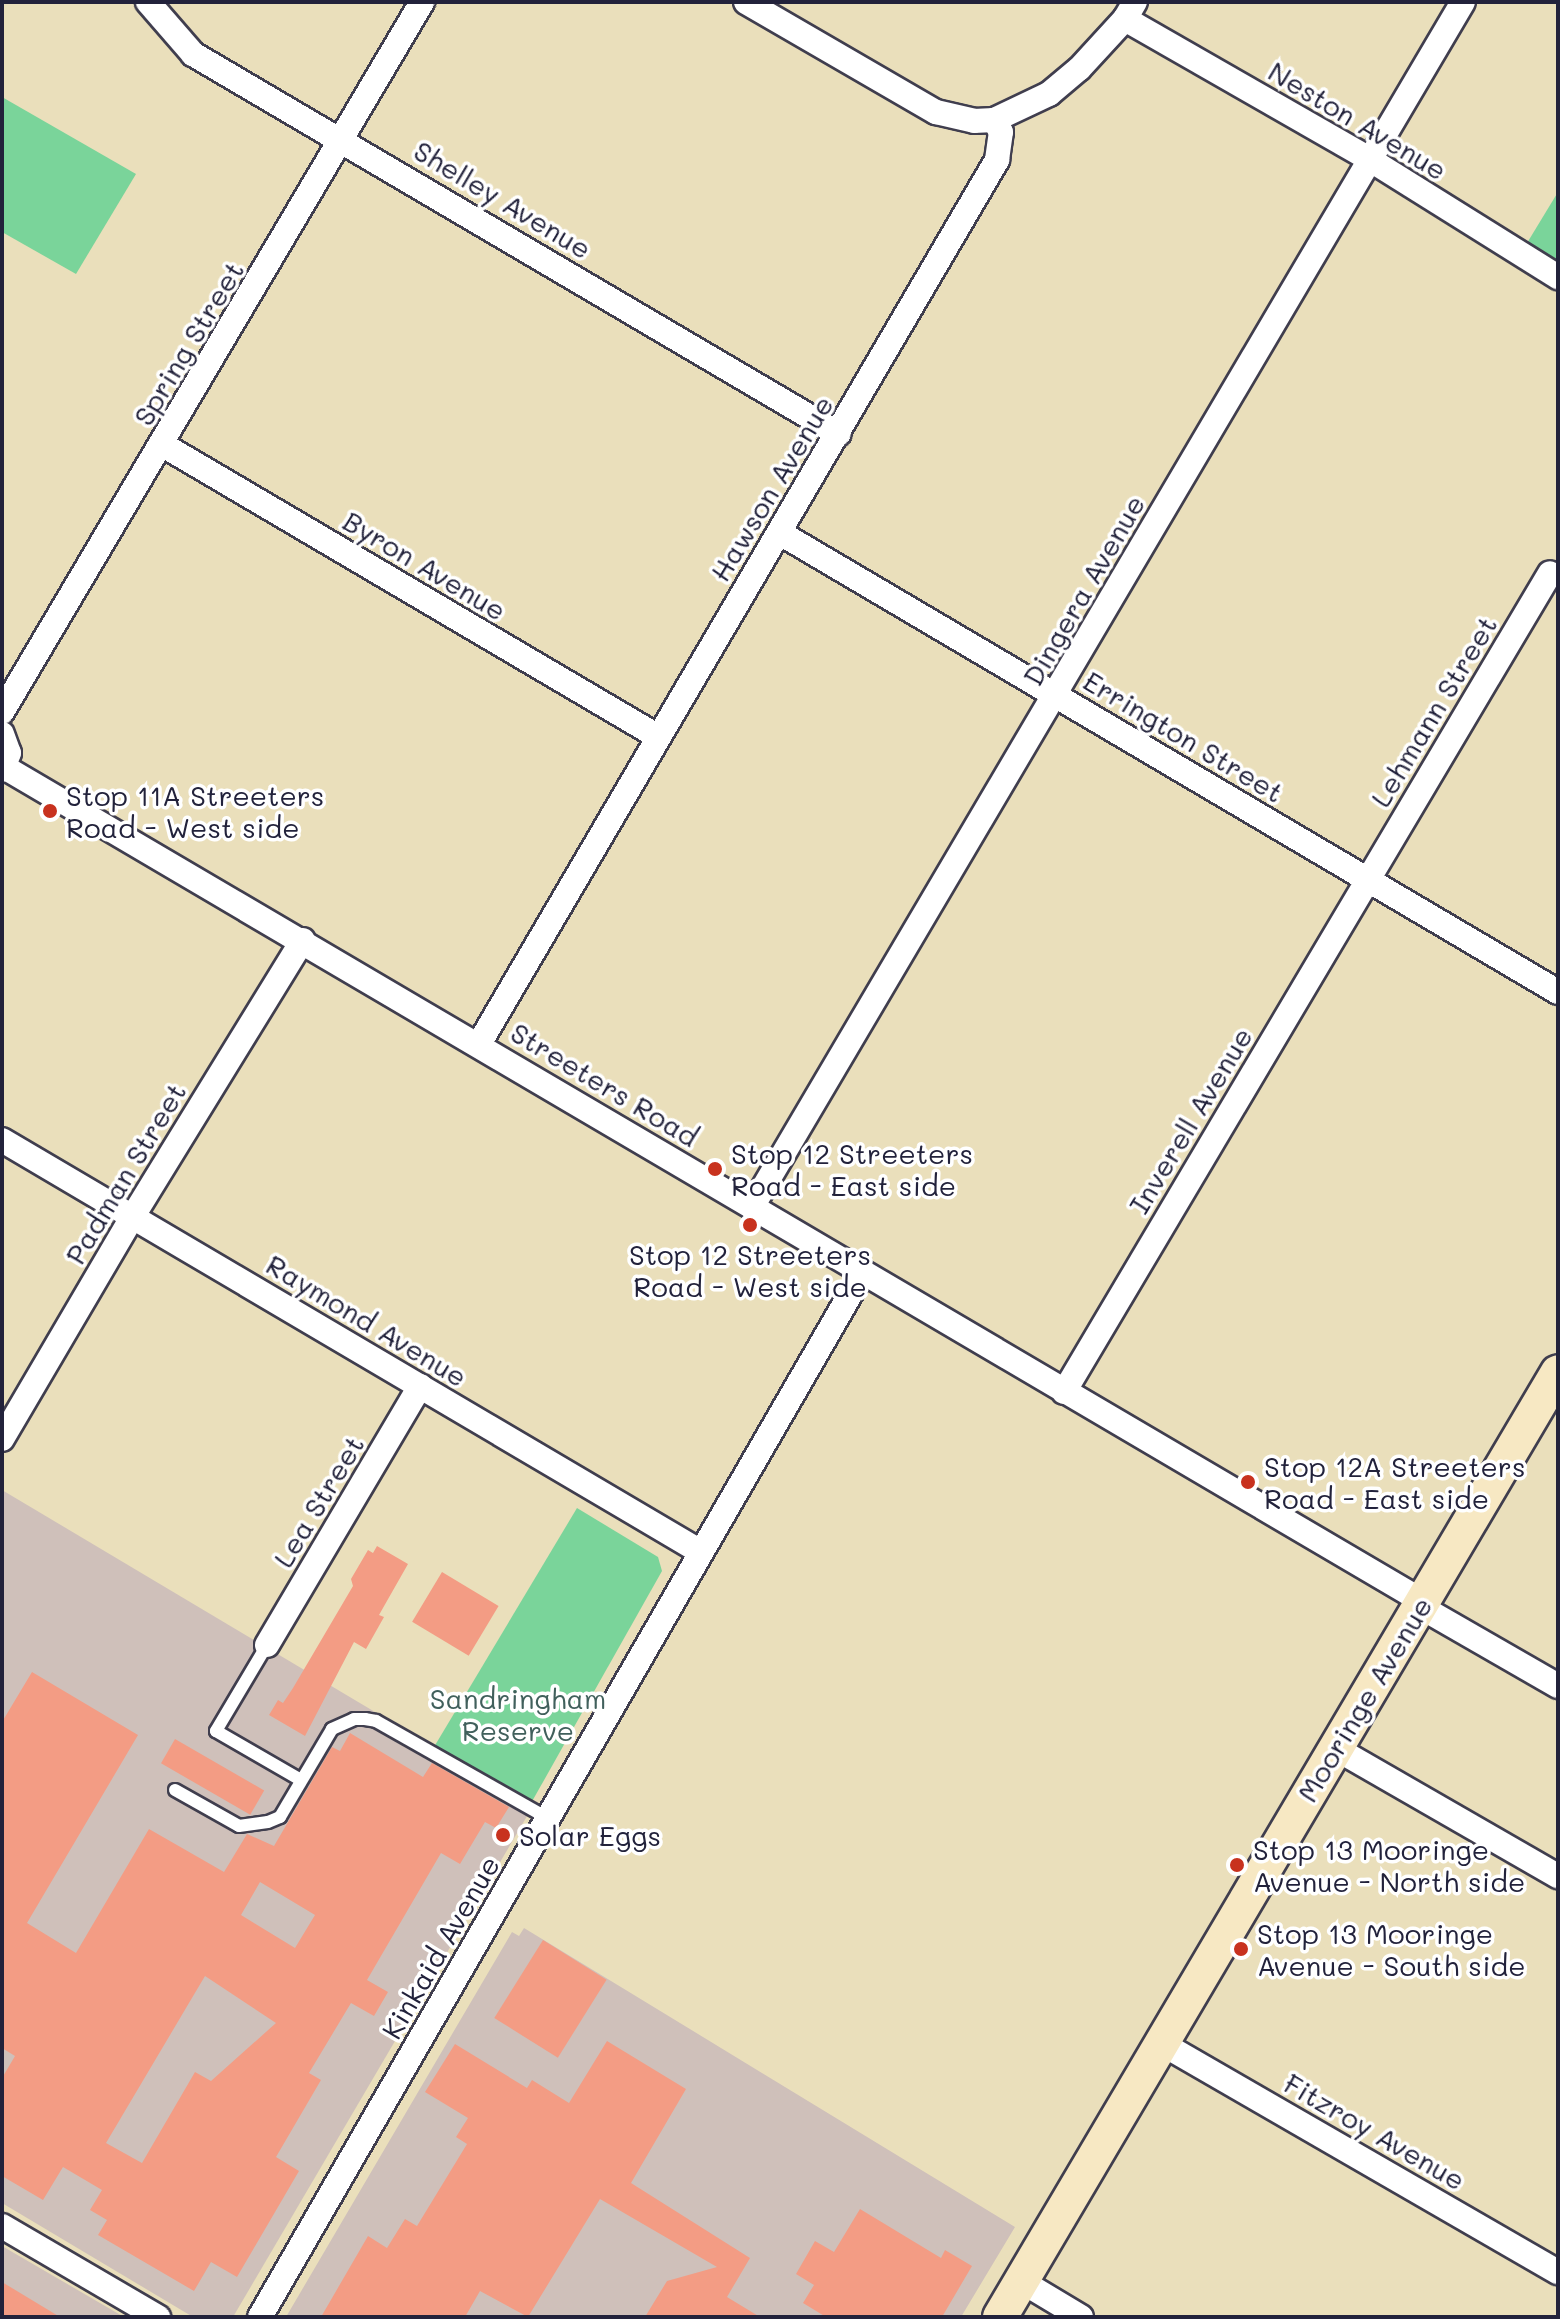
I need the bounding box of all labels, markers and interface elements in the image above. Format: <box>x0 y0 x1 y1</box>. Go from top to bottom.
street label: Neston Avenue <box>1263 54 1453 186</box>
street label: Shelley Avenue <box>408 133 598 265</box>
street label: Spring Street <box>126 255 250 431</box>
street label: Hawson Avenue <box>702 389 840 587</box>
street label: Dingera Avenue <box>1015 489 1151 691</box>
street label: Byron Avenue <box>337 503 513 627</box>
street label: Lehmann Street <box>1363 609 1503 813</box>
street label: Errington Street <box>1078 663 1290 809</box>
place label: Stop 11A Streeters Road - West side <box>66 778 324 844</box>
marker: Stop 11A Streeters Road - West side <box>41 802 59 820</box>
street label: Streeters Road <box>505 1015 705 1153</box>
street label: Inverell Avenue <box>1121 1021 1259 1219</box>
street label: Padman Street <box>58 1076 192 1270</box>
place label: Stop 12 Streeters Road - East side <box>731 1136 973 1202</box>
marker: Stop 12 Streeters Road - East side <box>706 1160 724 1178</box>
marker: Stop 12 Streeters Road - West side <box>741 1216 759 1234</box>
place label: Stop 12 Streeters Road - West side <box>629 1237 871 1303</box>
street label: Raymond Avenue <box>261 1247 473 1393</box>
street label: Lea Street <box>266 1429 370 1573</box>
place label: Stop 12A Streeters Road - East side <box>1264 1449 1525 1515</box>
marker: Stop 12A Streeters Road - East side <box>1239 1473 1257 1491</box>
street label: Mooringe Avenue <box>1290 1590 1438 1808</box>
park label: Sandringham Reserve <box>430 1681 606 1747</box>
place label: Solar Eggs <box>519 1818 661 1852</box>
marker: Solar Eggs <box>494 1826 512 1844</box>
place label: Stop 13 Mooringe Avenue - North side <box>1253 1832 1525 1898</box>
street label: Kinkaid Avenue <box>374 1850 506 2044</box>
marker: Stop 13 Mooringe Avenue - North side <box>1228 1856 1246 1874</box>
place label: Stop 13 Mooringe Avenue - South side <box>1257 1916 1526 1982</box>
marker: Stop 13 Mooringe Avenue - South side <box>1232 1940 1250 1958</box>
street label: Fitzroy Avenue <box>1279 2066 1471 2196</box>

